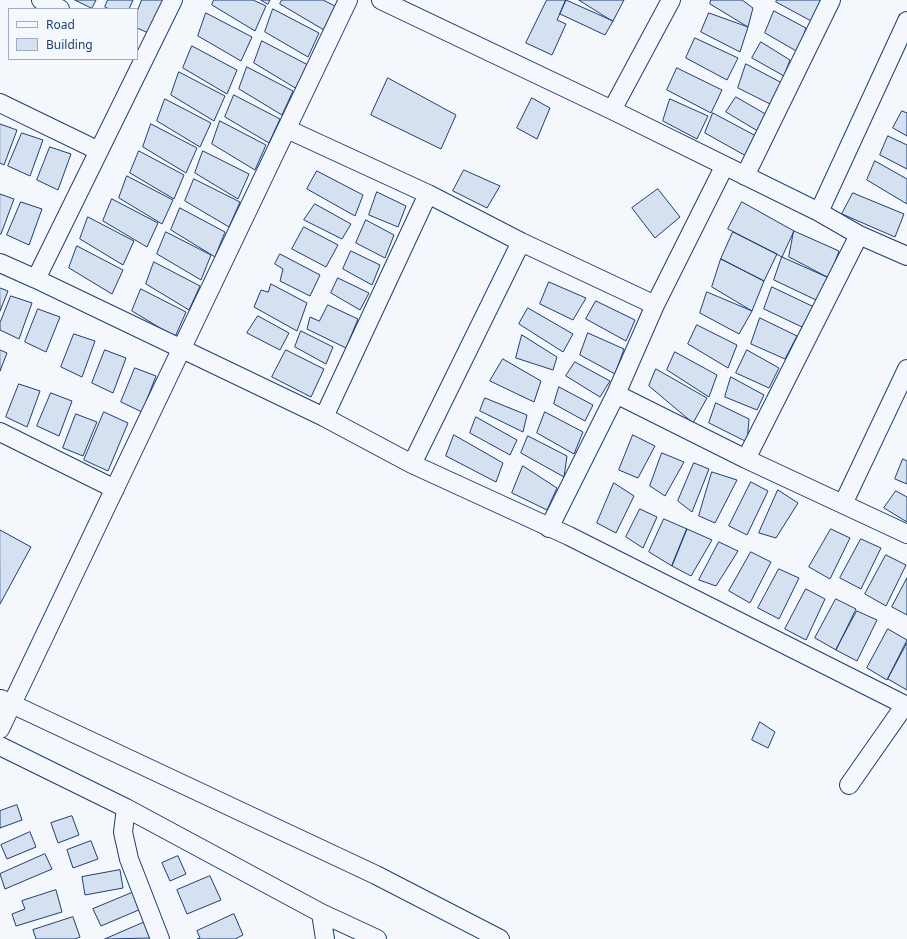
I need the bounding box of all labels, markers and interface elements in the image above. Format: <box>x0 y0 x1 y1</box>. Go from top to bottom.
legend <box>8 8 138 60</box>
text: Road <box>46 16 75 33</box>
text: Building <box>46 36 93 53</box>

